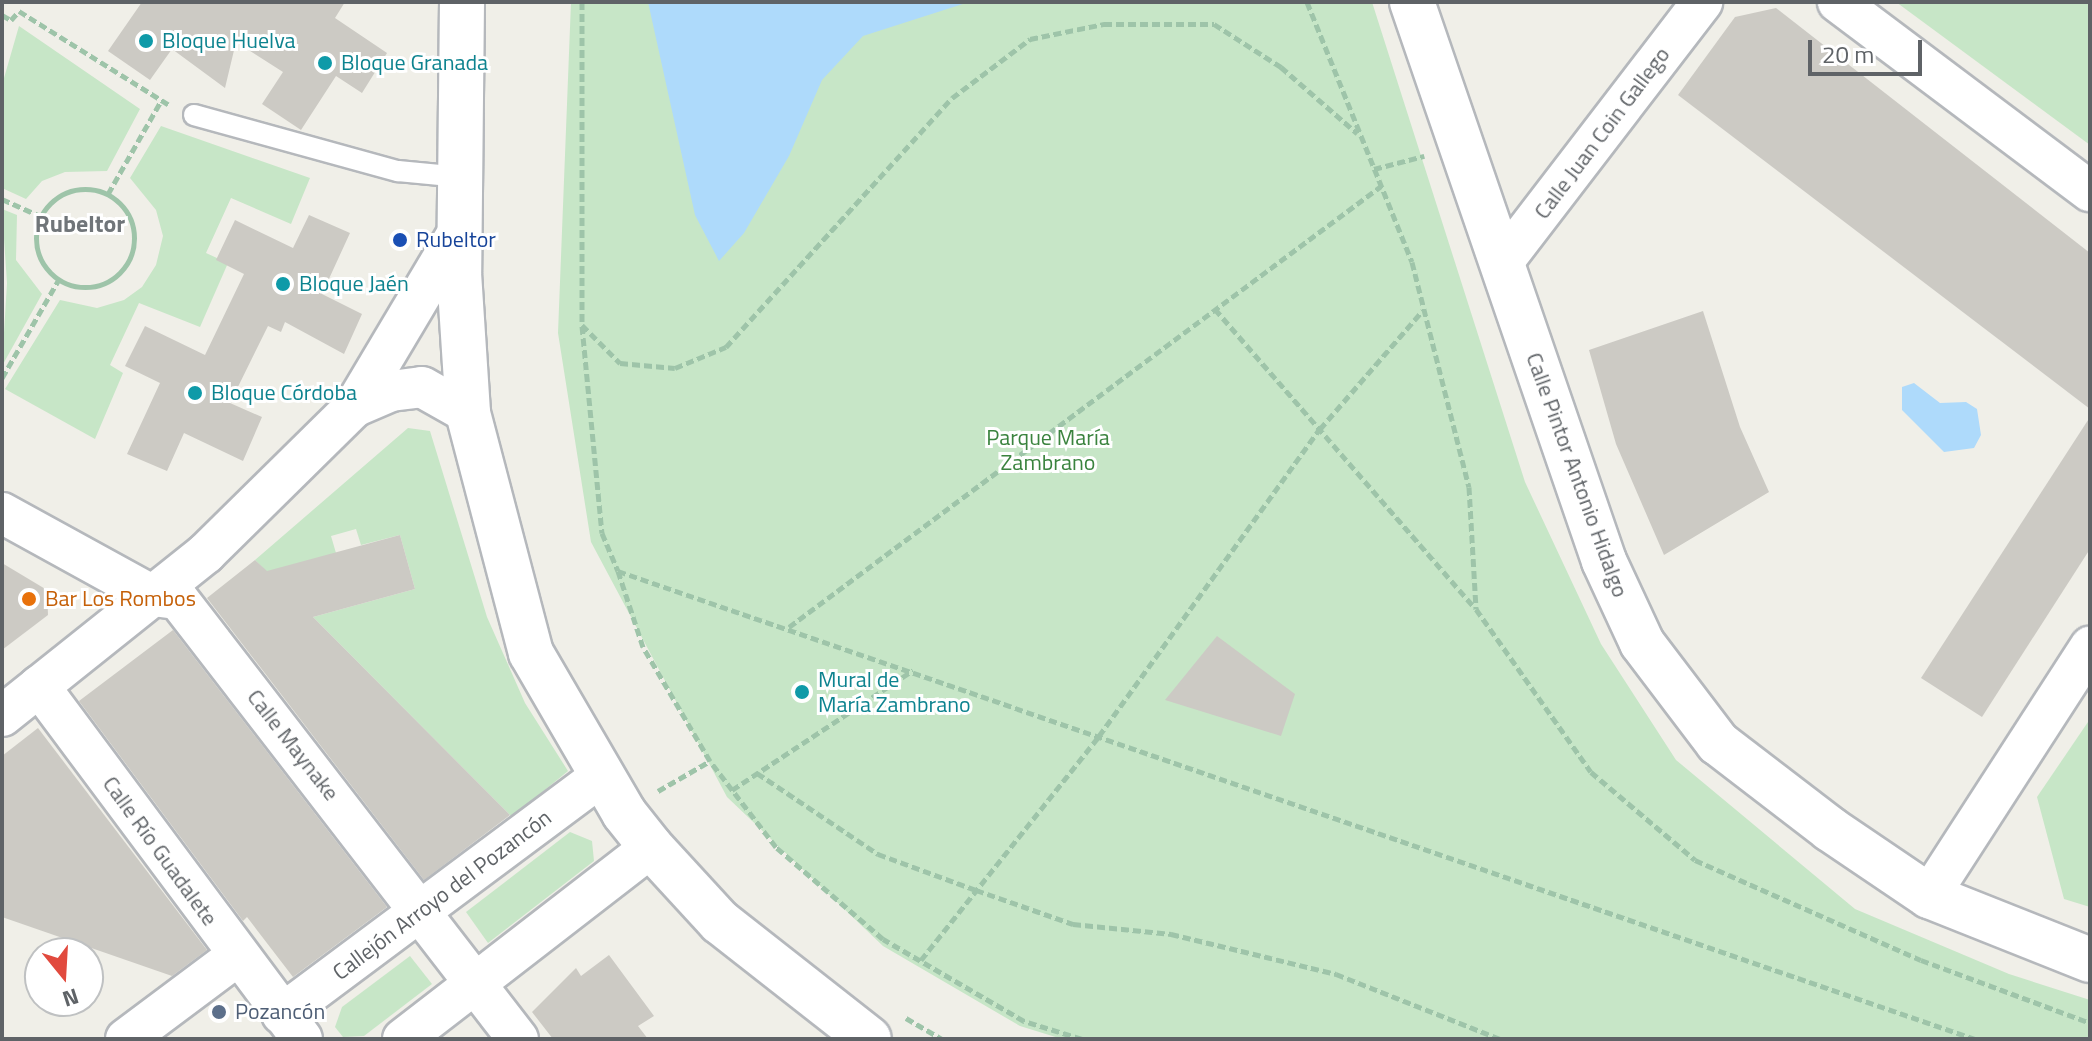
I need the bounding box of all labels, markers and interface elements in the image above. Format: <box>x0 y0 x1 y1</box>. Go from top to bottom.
scale bar <box>1812 24 1926 74</box>
place label: Bloque Huelva <box>162 28 296 54</box>
marker: Bloque Huelva <box>137 32 155 50</box>
text: 20 m <box>1822 36 1874 72</box>
street label: Calle Juan Coin Gallego <box>1529 42 1675 224</box>
place label: Bloque Granada <box>341 50 488 76</box>
marker: Bloque Granada <box>316 54 334 72</box>
district label: Rubeltor <box>35 210 125 238</box>
place label: Rubeltor <box>416 227 496 253</box>
marker: Rubeltor <box>391 231 409 249</box>
place label: Bloque Jaén <box>299 271 409 297</box>
marker: Bloque Jaén <box>274 275 292 293</box>
street label: Calle Pintor Antonio Hidalgo <box>1520 349 1634 601</box>
place label: Bloque Córdoba <box>211 380 357 406</box>
marker: Bloque Córdoba <box>186 384 204 402</box>
park label: Parque María Zambrano <box>986 424 1110 476</box>
place label: Bar Los Rombos <box>45 586 196 612</box>
marker: Bar Los Rombos <box>20 590 38 608</box>
place label: Mural de María Zambrano <box>818 666 971 718</box>
marker: Mural de María Zambrano <box>793 683 811 701</box>
street label: Calle Maynake <box>242 684 344 806</box>
street label: Calle Río Guadalete <box>97 771 223 931</box>
street label: Callejón Arroyo del Pozancón <box>328 804 556 986</box>
north arrow <box>24 937 104 1017</box>
text: N <box>58 979 83 1016</box>
place label: Pozancón <box>235 999 325 1025</box>
marker: Pozancón <box>210 1003 228 1021</box>

